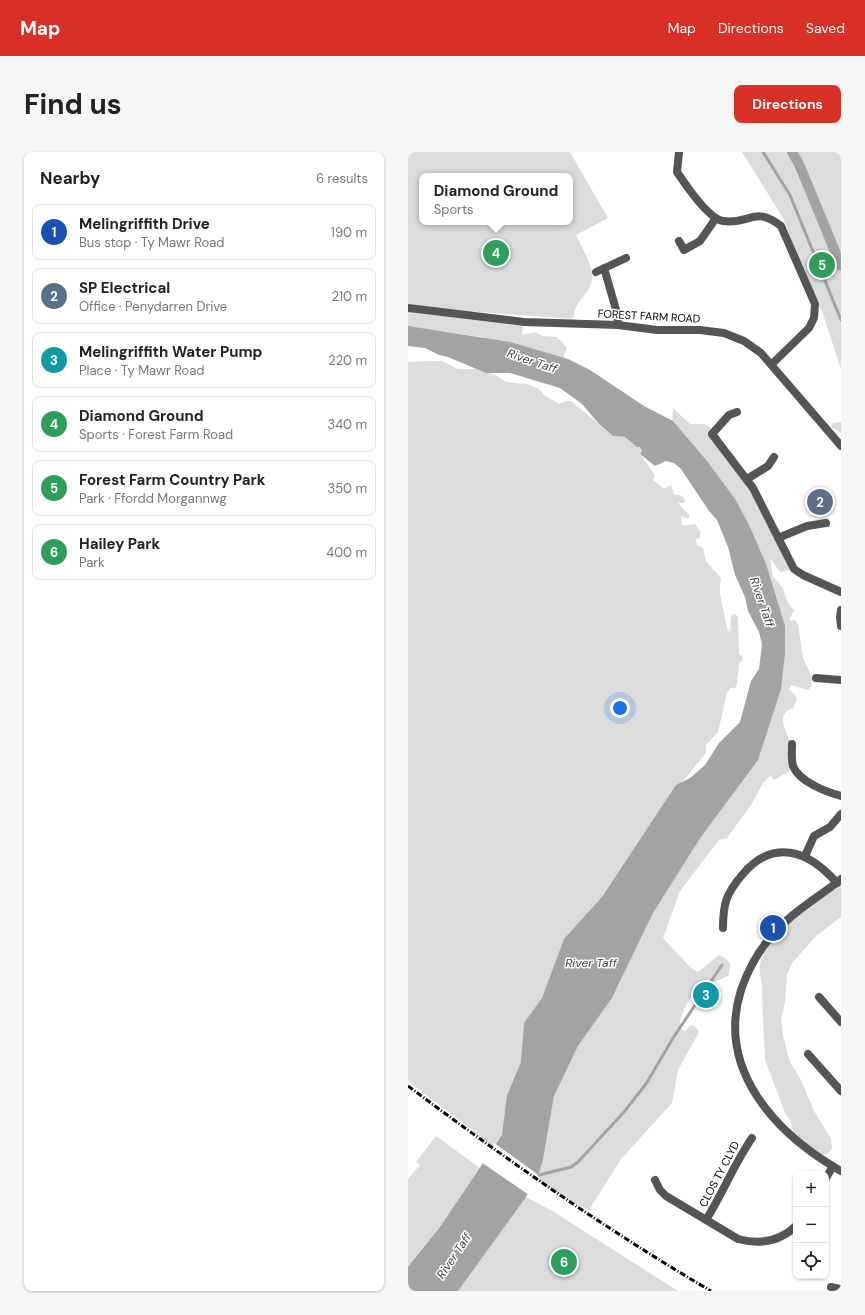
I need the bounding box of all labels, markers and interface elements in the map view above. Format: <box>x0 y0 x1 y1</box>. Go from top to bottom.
text: Map <box>20 16 60 41</box>
text: Map <box>668 19 696 37</box>
text: Directions <box>718 19 784 37</box>
text: Saved <box>806 19 845 37</box>
button: Directions <box>734 85 841 123</box>
text: Find us <box>24 86 122 123</box>
text: Nearby <box>40 167 100 189</box>
text: 6 results <box>316 170 368 187</box>
popup <box>419 173 573 225</box>
text: Diamond Ground <box>434 181 558 201</box>
text: Sports <box>434 201 474 218</box>
text: Melingriffith Drive <box>79 214 210 234</box>
text: 1 <box>52 224 56 241</box>
text: 190 m <box>331 224 367 241</box>
text: Bus stop · Ty Mawr Road <box>79 234 224 251</box>
pin: 4 <box>483 238 509 268</box>
pin: 5 <box>809 250 835 280</box>
text: SP Electrical <box>79 278 170 298</box>
text: 2 <box>50 288 58 305</box>
text: 210 m <box>332 288 367 305</box>
text: Office · Penydarren Drive <box>79 298 227 315</box>
street label: FOREST FARM ROAD <box>597 306 701 326</box>
text: Melingriffith Water Pump <box>79 342 262 362</box>
water label: River Taff <box>505 345 560 377</box>
text: 3 <box>50 352 58 369</box>
text: 220 m <box>328 352 367 369</box>
text: Place · Ty Mawr Road <box>79 362 204 379</box>
text: Diamond Ground <box>79 406 204 426</box>
text: 4 <box>50 416 58 433</box>
text: 340 m <box>327 416 367 433</box>
text: Sports · Forest Farm Road <box>79 426 233 443</box>
text: Forest Farm Country Park <box>79 470 265 490</box>
text: 5 <box>50 480 58 497</box>
text: 350 m <box>327 480 367 497</box>
pin: 2 <box>807 487 833 517</box>
text: Park · Ffordd Morgannwg <box>79 490 227 507</box>
text: Hailey Park <box>79 534 160 554</box>
text: 6 <box>50 544 58 561</box>
text: 400 m <box>326 544 367 561</box>
text: Park <box>79 554 105 571</box>
water label: River Taff <box>746 575 778 630</box>
your location <box>610 698 630 718</box>
pin: 1 <box>760 913 786 943</box>
water label: River Taff <box>565 955 618 971</box>
pin: 3 <box>693 980 719 1010</box>
street label: CLOS TY CLYD <box>696 1138 742 1209</box>
map controls <box>793 1171 829 1279</box>
button: + <box>793 1171 829 1207</box>
button: − <box>793 1207 829 1243</box>
water label: River Taff <box>433 1229 476 1282</box>
button: locate <box>793 1243 829 1279</box>
pin: 6 <box>551 1247 577 1277</box>

